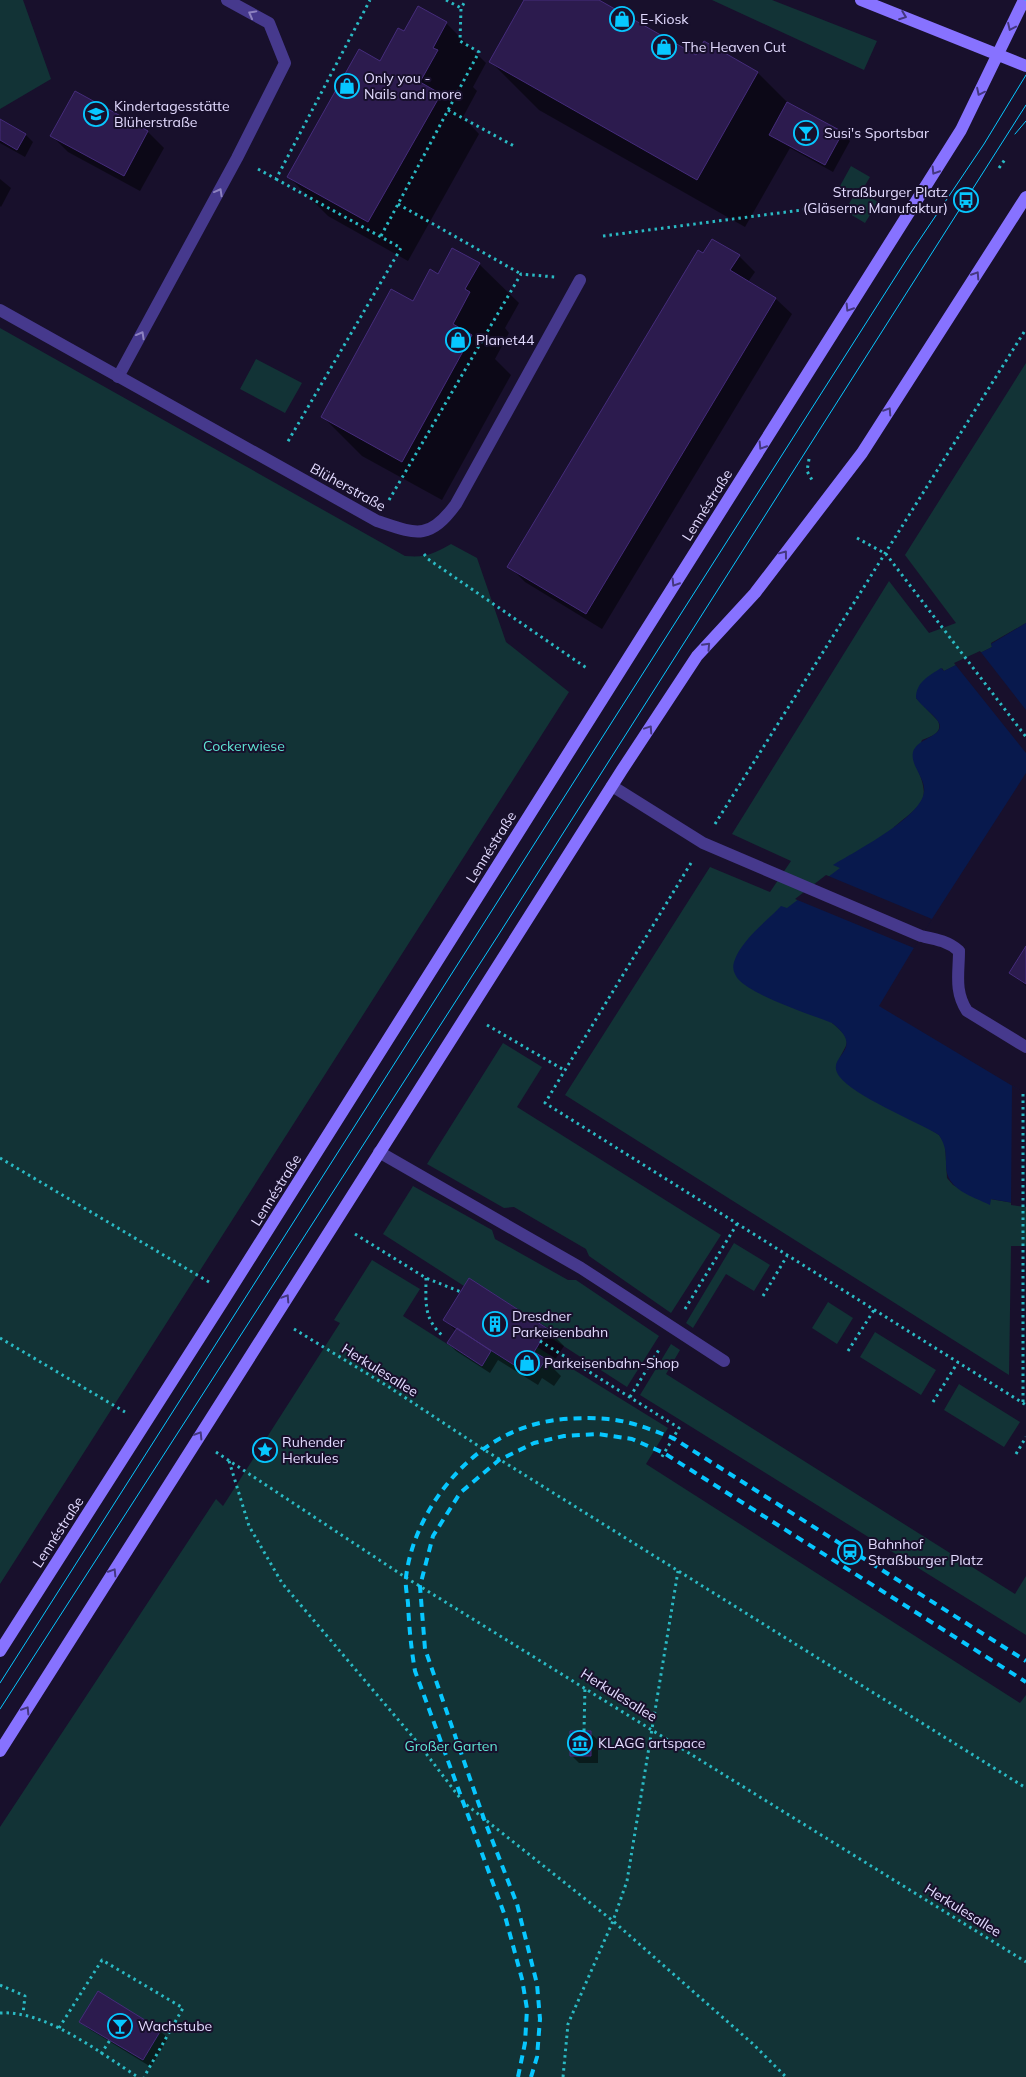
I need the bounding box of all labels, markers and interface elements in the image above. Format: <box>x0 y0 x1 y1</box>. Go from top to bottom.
shop icon: E-Kiosk <box>609 6 635 32</box>
one-way arrow <box>248 10 257 20</box>
place label: E-Kiosk <box>640 10 689 28</box>
one-way arrow <box>898 10 906 20</box>
one-way arrow <box>1007 22 1017 31</box>
shop icon: The Heaven Cut <box>651 34 677 60</box>
place label: The Heaven Cut <box>682 38 786 56</box>
place label: Only you - Nails and more <box>364 69 462 103</box>
shop icon: Only you - Nails and more <box>334 73 360 99</box>
one-way arrow <box>976 87 986 96</box>
place label: Kindertagesstätte Blüherstraße <box>114 97 230 131</box>
school or university icon: Kindertagesstätte Blüherstraße <box>83 101 109 127</box>
bar icon: Susi's Sportsbar <box>793 120 819 146</box>
place label: Susi's Sportsbar <box>824 124 930 142</box>
one-way arrow <box>932 165 942 174</box>
place label: Straßburger Platz (Gläserne Manufaktur) <box>803 183 948 217</box>
bus stop icon: Straßburger Platz (Gläserne Manufaktur) <box>953 187 979 213</box>
one-way arrow <box>213 188 223 197</box>
one-way arrow <box>970 271 979 280</box>
one-way arrow <box>845 303 855 312</box>
shop icon: Planet44 <box>445 327 471 353</box>
one-way arrow <box>135 331 145 340</box>
place label: Planet44 <box>476 331 535 349</box>
one-way arrow <box>882 408 892 417</box>
one-way arrow <box>759 440 768 449</box>
street label: Blüherstraße <box>307 459 389 515</box>
street label: Lennéstraße <box>678 466 736 544</box>
one-way arrow <box>779 551 787 560</box>
one-way arrow <box>672 578 682 587</box>
one-way arrow <box>701 642 710 651</box>
one-way arrow <box>643 726 652 735</box>
park label: Cockerwiese <box>203 737 285 755</box>
street label: Lennéstraße <box>462 808 520 886</box>
street label: Lennéstraße <box>247 1151 305 1229</box>
one-way arrow <box>280 1294 290 1303</box>
place label: Dresdner Parkeisenbahn <box>512 1307 608 1341</box>
building icon: Dresdner Parkeisenbahn <box>482 1311 508 1337</box>
street label: Herkulesallee <box>338 1339 422 1401</box>
shop icon: Parkeisenbahn-Shop <box>514 1350 540 1376</box>
place label: Parkeisenbahn-Shop <box>544 1354 679 1372</box>
one-way arrow <box>193 1431 203 1440</box>
place label: Ruhender Herkules <box>282 1433 346 1467</box>
place icon: Ruhender Herkules <box>252 1437 278 1463</box>
street label: Lennéstraße <box>28 1493 88 1571</box>
place label: Bahnhof Straßburger Platz <box>868 1535 983 1569</box>
station icon: Bahnhof Straßburger Platz <box>837 1539 863 1565</box>
one-way arrow <box>106 1569 116 1578</box>
street label: Herkulesallee <box>577 1664 661 1726</box>
one-way arrow <box>20 1706 29 1716</box>
museum icon: KLAGG artspace <box>567 1730 593 1756</box>
place label: KLAGG artspace <box>598 1734 705 1752</box>
park label: Großer Garten <box>404 1737 498 1755</box>
street label: Herkulesallee <box>921 1879 1005 1941</box>
bar icon: Wachstube <box>107 2013 133 2039</box>
place label: Wachstube <box>138 2017 212 2035</box>

